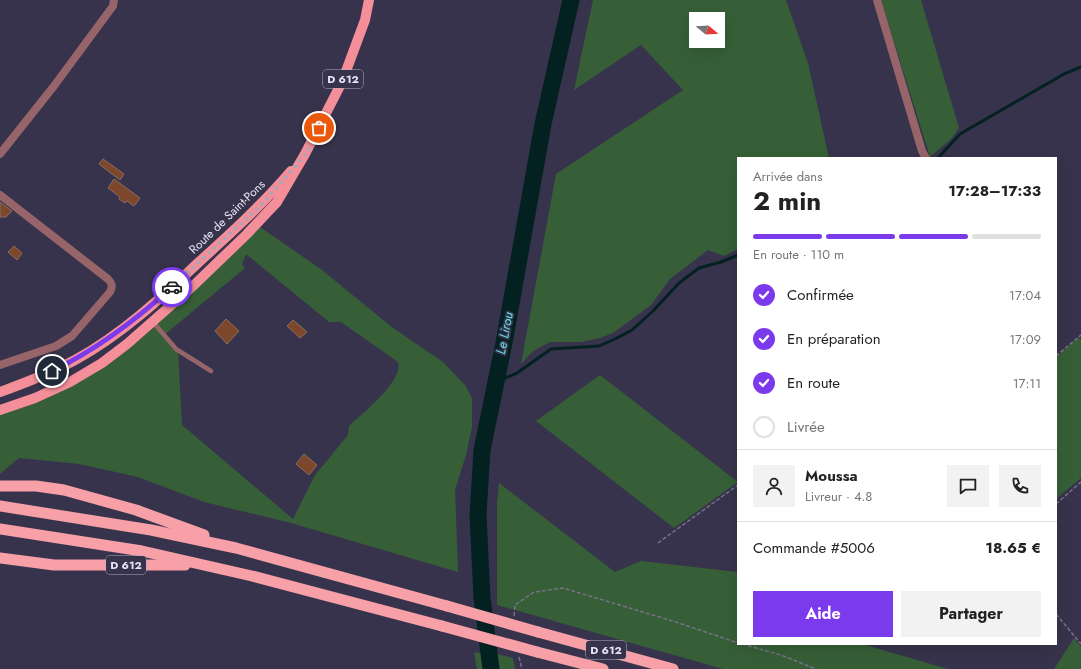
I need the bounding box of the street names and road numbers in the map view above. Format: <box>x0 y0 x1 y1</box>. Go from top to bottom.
road number: D 612 <box>323 70 363 88</box>
street label: Route de Saint-Pons <box>185 176 269 258</box>
road number: D 612 <box>106 556 146 574</box>
road number: D 612 <box>586 641 626 659</box>

